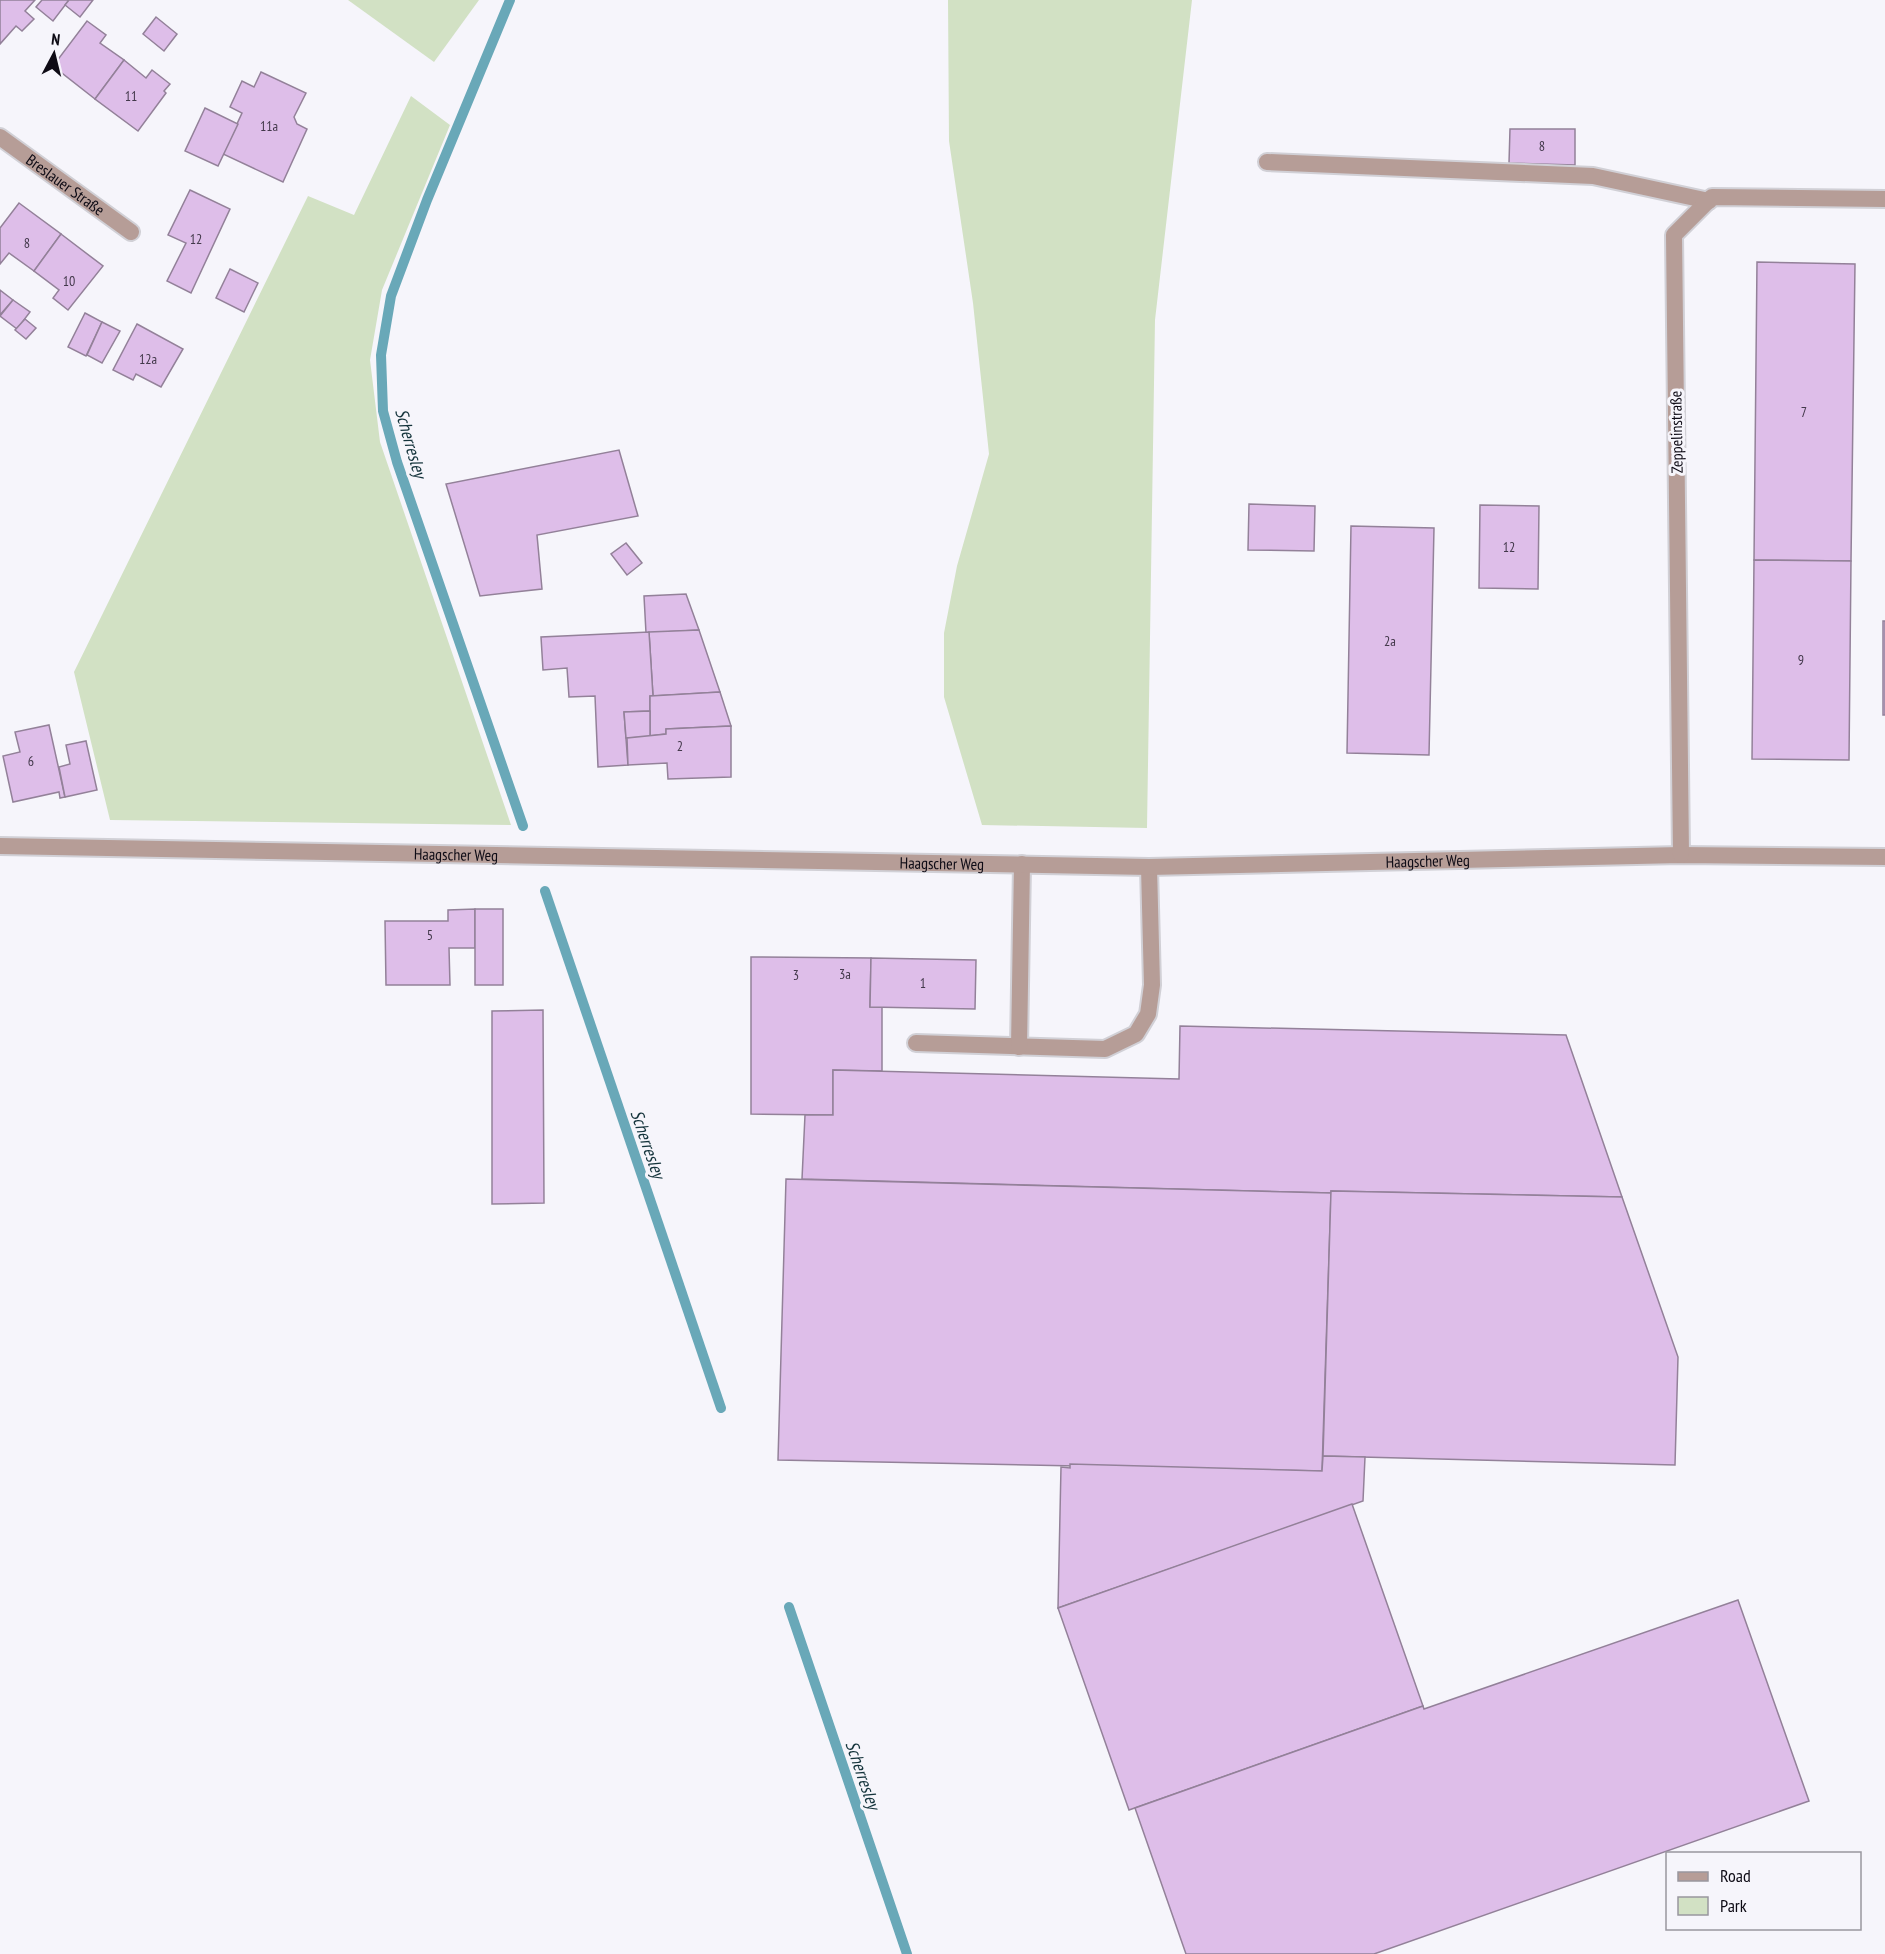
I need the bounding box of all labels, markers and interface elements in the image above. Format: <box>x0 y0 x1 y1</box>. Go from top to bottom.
north arrow <box>24 24 84 84</box>
text: N <box>50 29 61 50</box>
house number: 11 <box>125 87 137 105</box>
house number: 11a <box>260 117 278 135</box>
house number: 8 <box>1539 137 1545 155</box>
street label: Breslauer Straße <box>22 149 109 220</box>
house number: 12 <box>190 230 202 248</box>
house number: 8 <box>24 234 30 252</box>
house number: 10 <box>63 272 75 290</box>
house number: 12a <box>139 350 157 368</box>
street label: Zeppelinstraße <box>1665 390 1687 474</box>
house number: 7 <box>1801 403 1807 421</box>
water label: Scherresley <box>390 406 432 482</box>
house number: 12 <box>1503 538 1515 556</box>
house number: 2a <box>1384 632 1396 650</box>
house number: 9 <box>1798 651 1804 669</box>
house number: 2 <box>677 737 683 755</box>
house number: 6 <box>28 752 34 770</box>
street label: Haagscher Weg <box>414 844 498 865</box>
street label: Haagscher Weg <box>1385 850 1470 872</box>
street label: Haagscher Weg <box>900 852 984 874</box>
house number: 5 <box>427 926 433 944</box>
house number: 3a <box>839 965 851 983</box>
house number: 3 <box>793 966 799 984</box>
house number: 1 <box>920 974 926 992</box>
water label: Scherresley <box>626 1107 671 1183</box>
water label: Scherresley <box>841 1738 886 1814</box>
legend <box>1666 1852 1861 1930</box>
text: Road <box>1720 1864 1751 1887</box>
text: Park <box>1720 1894 1747 1917</box>

